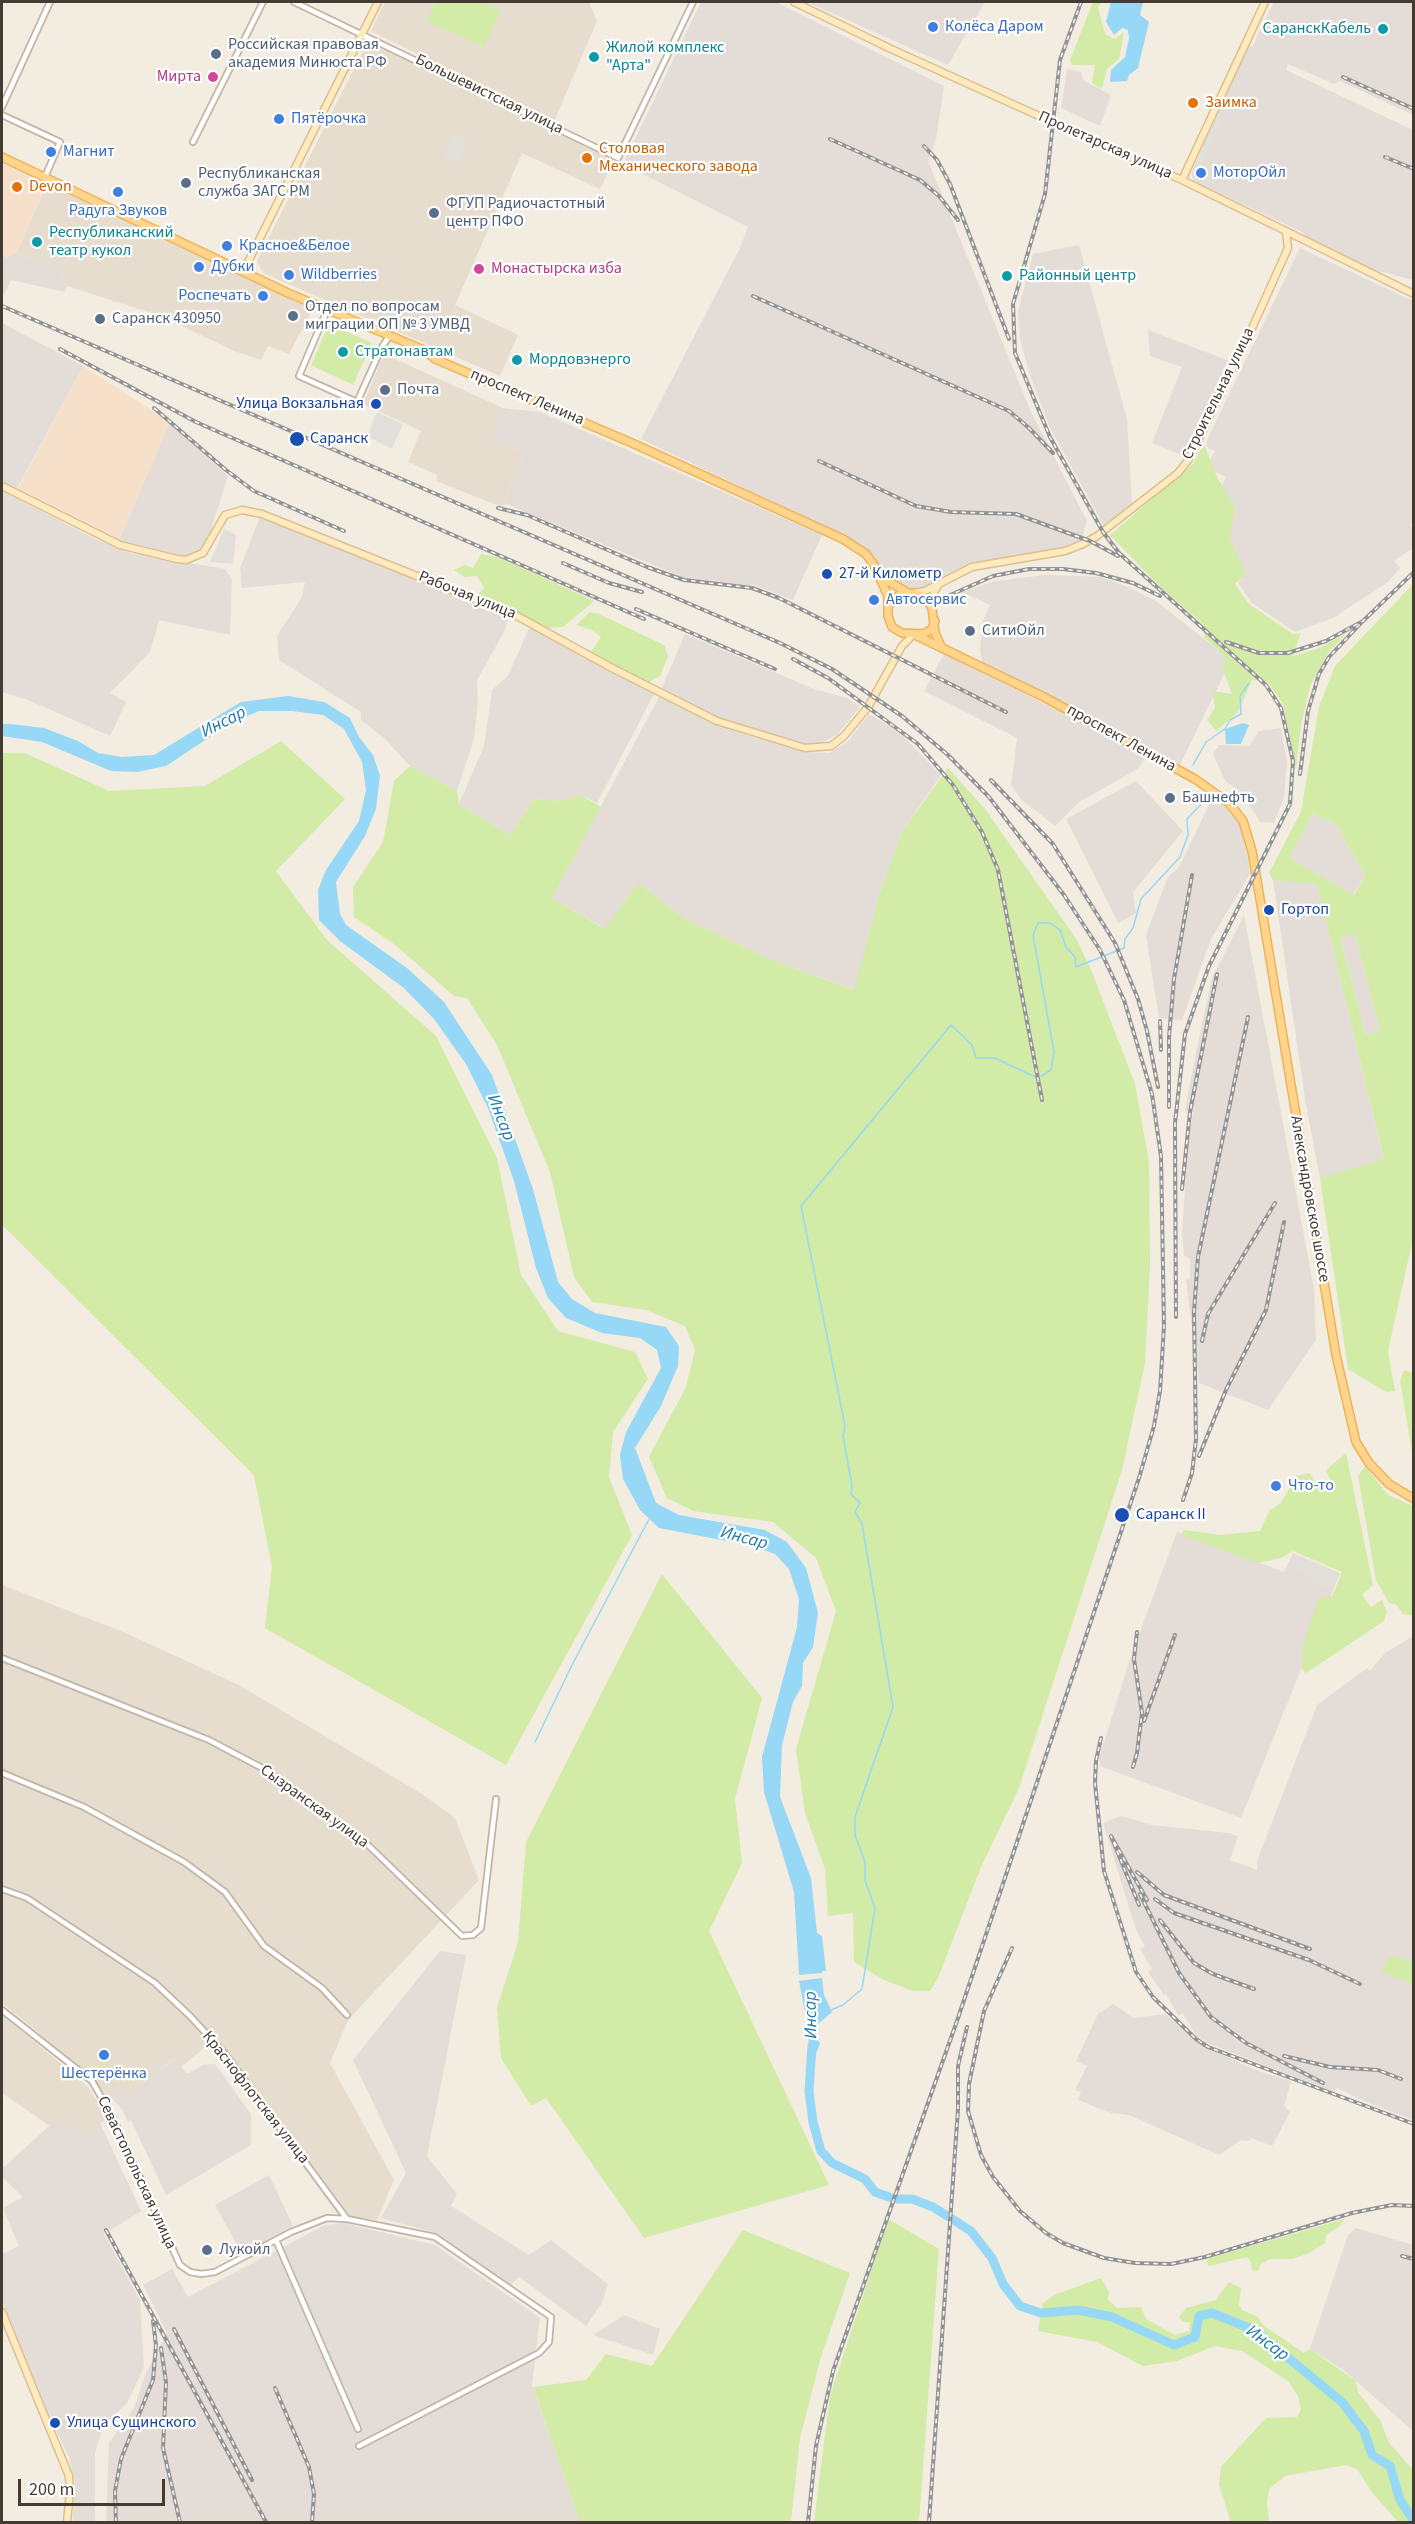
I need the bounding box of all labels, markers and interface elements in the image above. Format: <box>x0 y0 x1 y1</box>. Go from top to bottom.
place label: Колёса Даром <box>945 17 1044 37</box>
place label: СаранскКабель <box>1263 19 1371 39</box>
marker: Колёса Даром <box>926 20 940 34</box>
marker: СаранскКабель <box>1376 22 1390 36</box>
place label: Российская правовая академия Минюста РФ <box>228 35 387 73</box>
place label: Жилой комплекс "Арта" <box>606 38 724 76</box>
marker: Российская правовая академия Минюста РФ <box>209 47 223 61</box>
marker: Жилой комплекс "Арта" <box>587 50 601 64</box>
street label: Большевистская улица <box>412 51 566 139</box>
place label: Мирта <box>157 67 201 87</box>
marker: Мирта <box>206 70 220 84</box>
place label: Заимка <box>1205 93 1257 113</box>
marker: Заимка <box>1186 96 1200 110</box>
street label: Пролетарская улица <box>1035 108 1175 184</box>
place label: Пятёрочка <box>291 109 366 129</box>
marker: Пятёрочка <box>272 112 286 126</box>
place label: Столовая Механического завода <box>599 139 758 177</box>
place label: Магнит <box>63 142 115 162</box>
marker: Магнит <box>44 145 58 159</box>
marker: Столовая Механического завода <box>580 151 594 165</box>
place label: МоторОйл <box>1213 163 1286 183</box>
place label: Республиканская служба ЗАГС РМ <box>198 164 320 202</box>
marker: МоторОйл <box>1194 166 1208 180</box>
marker: Республиканская служба ЗАГС РМ <box>179 176 193 190</box>
place label: Devon <box>29 177 72 197</box>
marker: Devon <box>10 180 24 194</box>
marker: Радуга Звуков <box>111 185 125 199</box>
place label: ФГУП Радиочастотный центр ПФО <box>446 194 605 232</box>
place label: Радуга Звуков <box>69 201 167 221</box>
marker: ФГУП Радиочастотный центр ПФО <box>427 206 441 220</box>
place label: Республиканский театр кукол <box>49 223 173 261</box>
marker: Республиканский театр кукол <box>30 235 44 249</box>
place label: Красное&Белое <box>239 236 350 256</box>
marker: Красное&Белое <box>220 239 234 253</box>
place label: Дубки <box>211 257 254 277</box>
place label: Монастырска изба <box>491 259 622 279</box>
marker: Дубки <box>192 260 206 274</box>
marker: Монастырска изба <box>472 262 486 276</box>
place label: Wildberries <box>301 265 377 285</box>
place label: Районный центр <box>1019 266 1136 286</box>
marker: Wildberries <box>282 268 296 282</box>
marker: Районный центр <box>1000 269 1014 283</box>
place label: Роспечать <box>178 286 251 306</box>
marker: Роспечать <box>256 289 270 303</box>
place label: Отдел по вопросам миграции ОП № 3 УМВД <box>305 297 470 335</box>
place label: Саранск 430950 <box>112 309 221 329</box>
marker: Отдел по вопросам миграции ОП № 3 УМВД <box>286 309 300 323</box>
marker: Саранск 430950 <box>93 312 107 326</box>
street label: Строительная улица <box>1179 325 1259 463</box>
place label: Стратонавтам <box>355 342 453 362</box>
marker: Стратонавтам <box>336 345 350 359</box>
place label: Мордовэнерго <box>529 350 631 370</box>
marker: Мордовэнерго <box>510 353 524 367</box>
street label: проспект Ленина <box>467 365 587 431</box>
place label: Почта <box>397 380 439 400</box>
marker: Почта <box>378 383 392 397</box>
place label: Улица Вокзальная <box>236 394 364 414</box>
marker: Улица Вокзальная <box>369 397 383 411</box>
place label: Саранск <box>310 429 368 449</box>
marker: Саранск <box>288 430 306 448</box>
place label: 27-й Километр <box>839 564 942 584</box>
marker: 27-й Километр <box>820 567 834 581</box>
street label: Рабочая улица <box>415 568 519 624</box>
place label: Автосервис <box>886 590 967 610</box>
marker: Автосервис <box>867 593 881 607</box>
place label: СитиОйл <box>982 621 1045 641</box>
marker: СитиОйл <box>963 624 977 638</box>
street label: проспект Ленина <box>1063 701 1179 777</box>
water label: Инсар <box>198 703 250 743</box>
place label: Башнефть <box>1182 788 1255 808</box>
marker: Башнефть <box>1163 791 1177 805</box>
place label: Гортоп <box>1281 900 1329 920</box>
marker: Гортоп <box>1262 903 1276 917</box>
water label: Инсар <box>481 1092 519 1144</box>
street label: Александровское шоссе <box>1285 1114 1333 1284</box>
place label: Что-то <box>1288 1476 1334 1496</box>
marker: Что-то <box>1269 1479 1283 1493</box>
place label: Саранск II <box>1136 1505 1206 1525</box>
marker: Саранск II <box>1113 1506 1131 1524</box>
water label: Инсар <box>718 1522 770 1556</box>
street label: Сызранская улица <box>256 1761 372 1853</box>
water label: Инсар <box>801 1991 823 2039</box>
street label: Краснофлотская улица <box>197 2028 313 2168</box>
marker: Шестерёнка <box>97 2048 111 2062</box>
place label: Шестерёнка <box>61 2064 147 2084</box>
street label: Севастопольская улица <box>92 2093 180 2253</box>
place label: Лукойл <box>219 2240 270 2260</box>
marker: Лукойл <box>200 2243 214 2257</box>
water label: Инсар <box>1241 2321 1293 2367</box>
place label: Улица Сущинского <box>67 2413 197 2433</box>
marker: Улица Сущинского <box>48 2416 62 2430</box>
scale bar <box>21 2467 168 2505</box>
text: 200 m <box>29 2477 74 2502</box>

